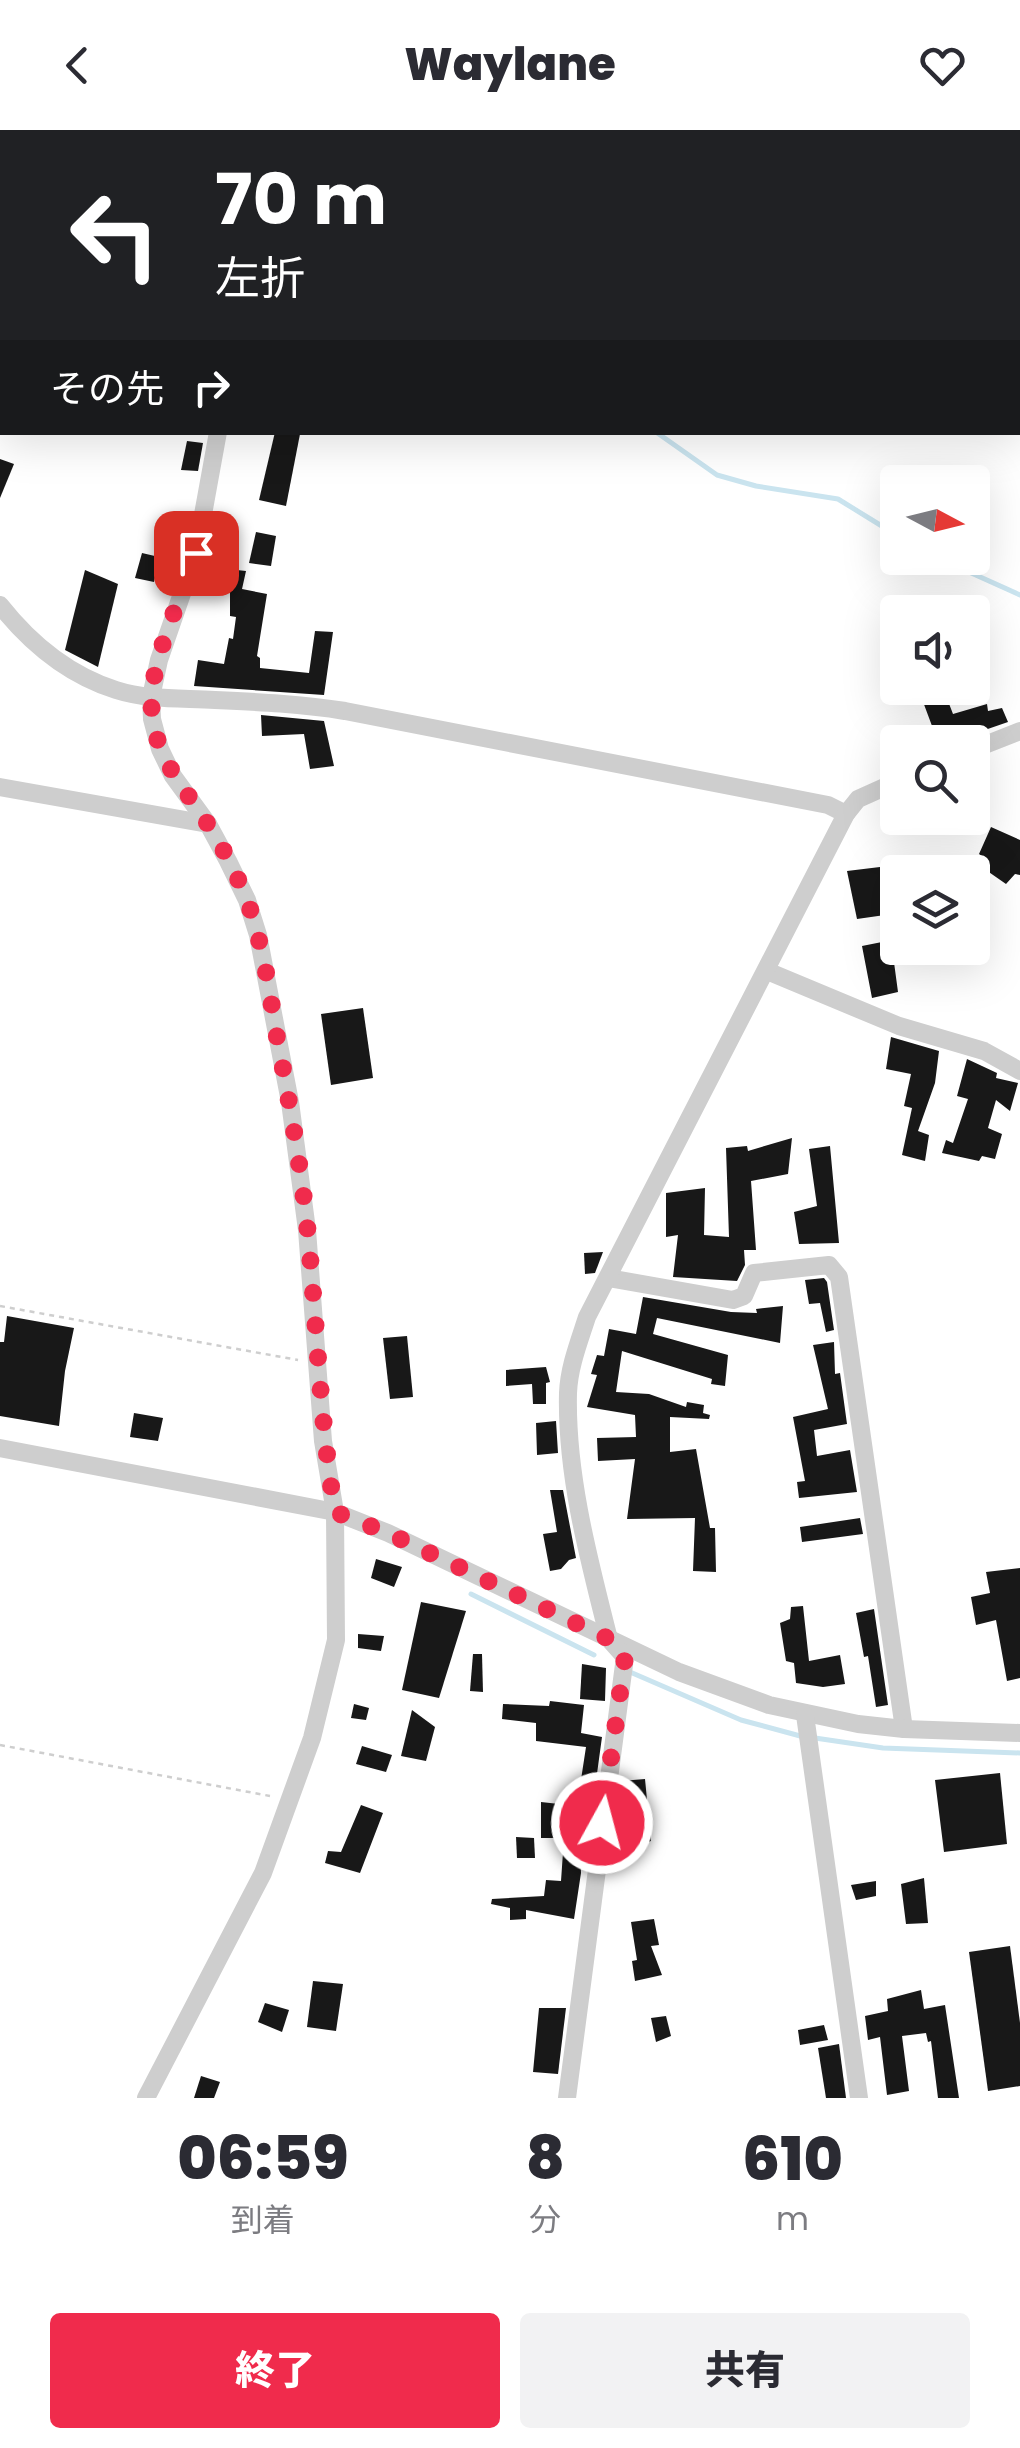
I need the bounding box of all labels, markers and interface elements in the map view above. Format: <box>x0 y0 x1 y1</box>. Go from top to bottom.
text: Waylane <box>404 33 616 96</box>
icon: back <box>50 38 105 93</box>
icon: heart <box>915 38 970 93</box>
text: 70 m <box>215 150 387 249</box>
icon: left <box>50 170 180 300</box>
text: 左折 <box>215 247 305 310</box>
icon: right <box>184 360 239 415</box>
text: その先 <box>50 362 164 415</box>
north arrow <box>880 465 990 575</box>
map controls <box>880 465 990 965</box>
pin <box>154 511 239 596</box>
icon: arrive <box>169 526 224 581</box>
button: sound <box>880 595 990 705</box>
button: search <box>880 725 990 835</box>
button: layers <box>880 855 990 965</box>
position arrow <box>550 1771 654 1875</box>
text: 06:59 <box>177 2116 349 2200</box>
text: 8 <box>526 2116 565 2200</box>
text: 610 <box>742 2117 843 2201</box>
text: m <box>776 2196 809 2241</box>
text: 到着 <box>231 2197 295 2242</box>
text: 分 <box>529 2197 561 2242</box>
button: 終了 <box>50 2313 500 2428</box>
button: 共有 <box>520 2313 970 2428</box>

